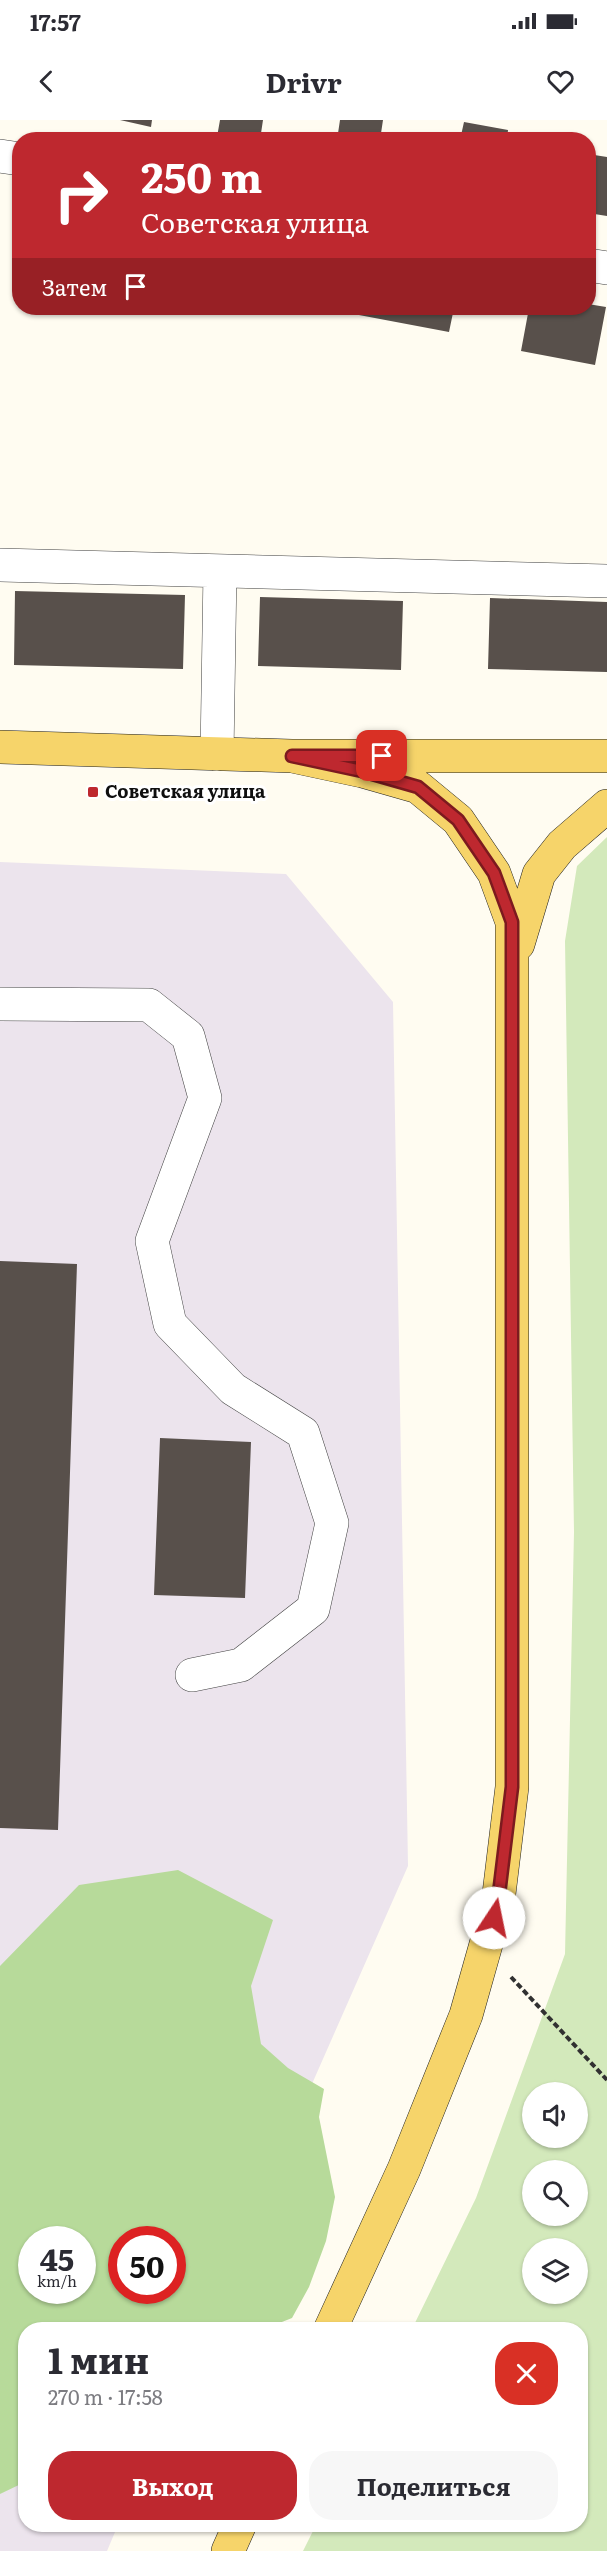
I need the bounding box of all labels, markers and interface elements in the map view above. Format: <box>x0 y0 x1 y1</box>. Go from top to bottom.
text: 17:57 <box>30 5 81 38</box>
text: Drivr <box>265 61 342 101</box>
icon: back <box>30 65 63 98</box>
icon: heart <box>544 65 577 98</box>
text: 250 m <box>141 144 262 206</box>
icon: right <box>42 156 120 234</box>
text: Советская улица <box>141 201 369 241</box>
text: Затем <box>42 270 107 303</box>
icon: arrive <box>119 270 152 303</box>
pin <box>356 730 407 781</box>
icon: arrive <box>365 739 398 772</box>
place label: Советская улица <box>105 777 266 804</box>
marker: Советская улица <box>86 785 100 799</box>
position arrow <box>462 1886 526 1950</box>
map controls <box>522 2082 588 2304</box>
button: sound <box>522 2082 588 2148</box>
button: search <box>522 2160 588 2226</box>
speed limit sign: 50 <box>108 2226 186 2304</box>
text: 45 <box>40 2236 74 2280</box>
button: layers <box>522 2238 588 2304</box>
text: km/h <box>37 2269 77 2292</box>
text: 1 мин <box>48 2332 149 2385</box>
button: close <box>495 2342 558 2405</box>
text: 270 m · 17:58 <box>48 2381 163 2411</box>
button: Выход <box>48 2451 297 2520</box>
button: Поделиться <box>309 2451 558 2520</box>

